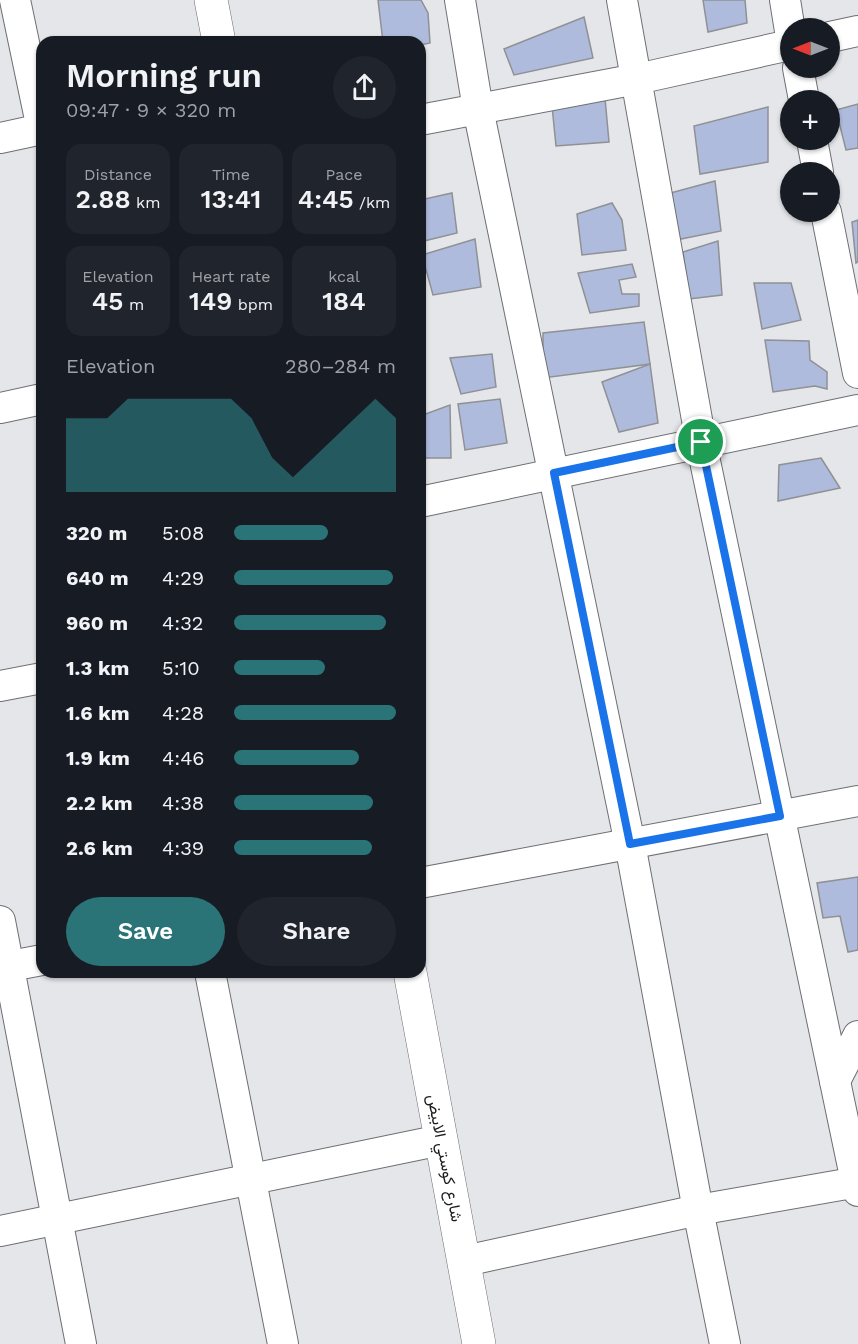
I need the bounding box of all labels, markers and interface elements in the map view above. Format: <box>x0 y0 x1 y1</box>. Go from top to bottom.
north arrow <box>780 18 840 78</box>
map controls <box>780 18 840 222</box>
text: Morning run <box>66 56 262 95</box>
button: share <box>333 56 396 119</box>
button: + <box>780 90 840 150</box>
text: 09:47 · 9 × 320 m <box>66 98 236 122</box>
button: − <box>780 162 840 222</box>
text: Distance <box>84 165 152 184</box>
text: Time <box>212 165 250 184</box>
text: Pace <box>325 165 363 184</box>
text: 2.88 <box>76 184 131 214</box>
text: 13:41 <box>201 184 261 214</box>
text: 4:45 <box>298 184 354 214</box>
text: km <box>131 193 160 212</box>
text: /km <box>354 193 390 212</box>
text: Elevation <box>82 267 154 286</box>
text: Heart rate <box>191 267 271 286</box>
text: kcal <box>328 267 360 286</box>
text: 45 <box>92 286 123 316</box>
text: 149 <box>189 286 232 316</box>
text: 184 <box>322 286 366 316</box>
text: m <box>123 295 144 314</box>
text: bpm <box>232 295 273 314</box>
text: Elevation <box>66 354 155 378</box>
text: 280–284 m <box>285 354 396 378</box>
pin <box>675 416 726 467</box>
icon: arrive <box>684 425 717 458</box>
text: 320 m <box>66 521 127 545</box>
text: 5:08 <box>162 521 204 545</box>
text: 640 m <box>66 566 129 590</box>
text: 4:29 <box>162 566 204 590</box>
text: 960 m <box>66 611 128 635</box>
text: 4:32 <box>162 611 203 635</box>
text: 1.3 km <box>66 656 129 680</box>
text: 5:10 <box>162 656 200 680</box>
text: 1.6 km <box>66 701 130 725</box>
text: 4:28 <box>162 701 204 725</box>
text: 1.9 km <box>66 746 130 770</box>
text: 4:46 <box>162 746 205 770</box>
text: 2.2 km <box>66 791 133 815</box>
text: 4:38 <box>162 791 204 815</box>
text: 2.6 km <box>66 836 133 860</box>
text: 4:39 <box>162 836 204 860</box>
button: Save <box>66 897 225 966</box>
button: Share <box>237 897 396 966</box>
street label: شارع كوستي الابيض <box>419 1093 467 1224</box>

